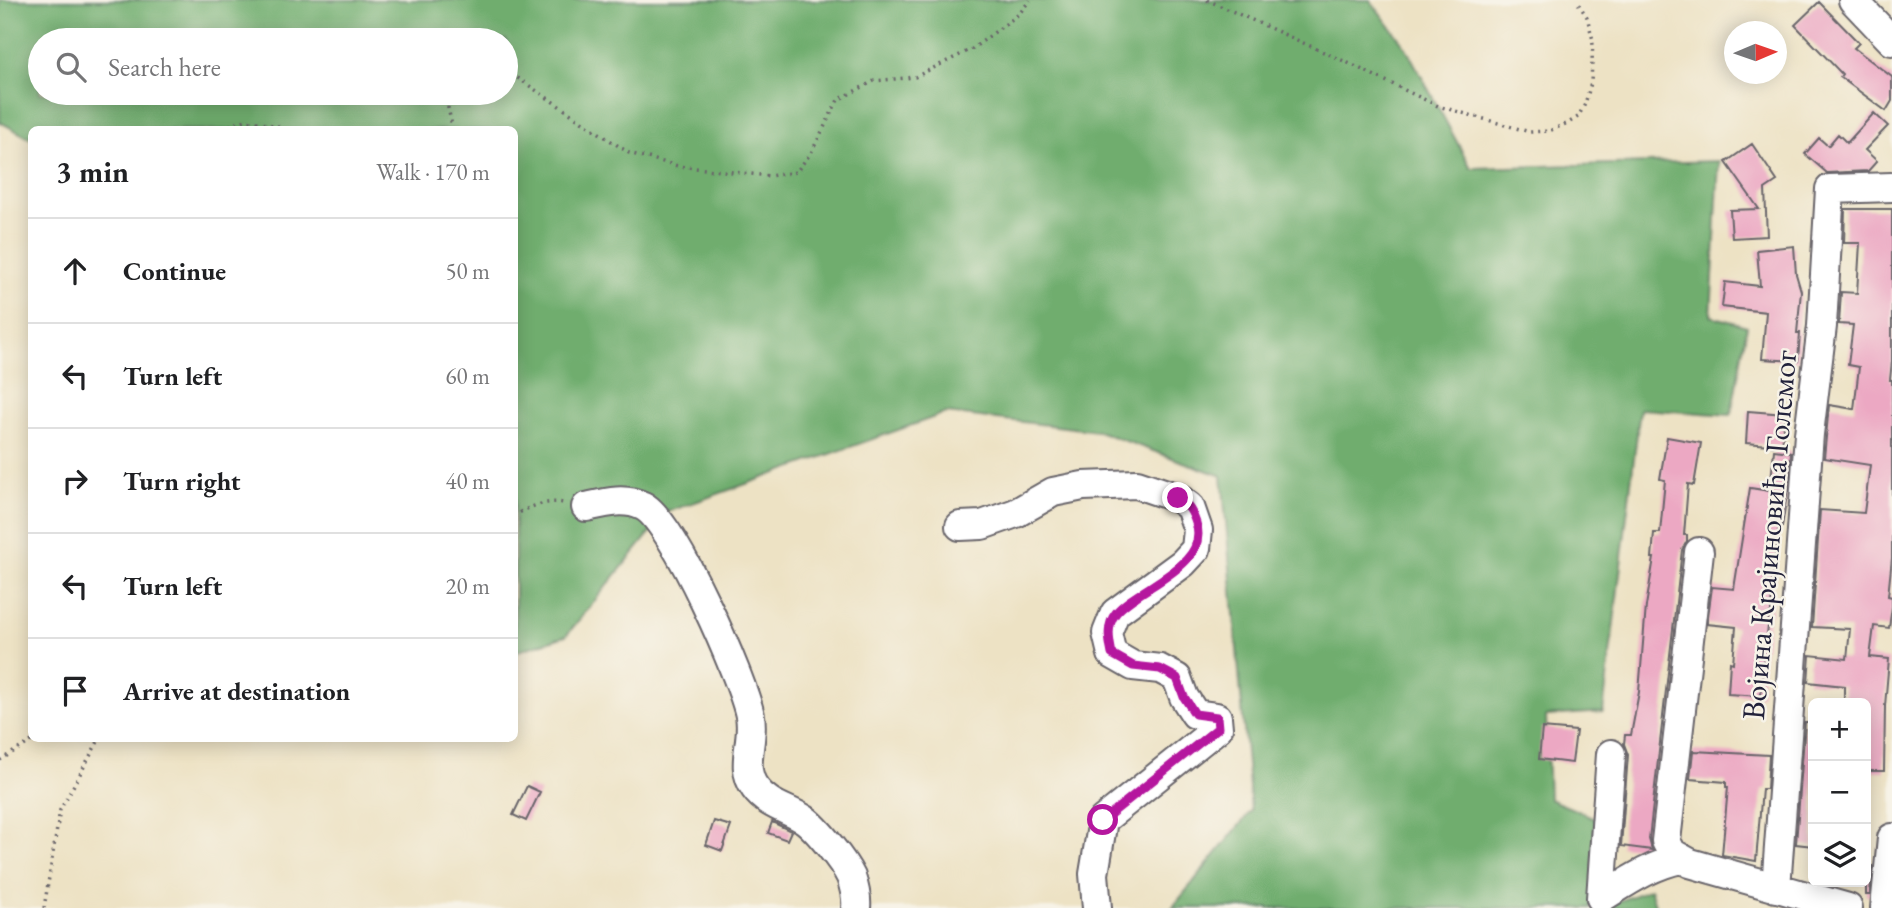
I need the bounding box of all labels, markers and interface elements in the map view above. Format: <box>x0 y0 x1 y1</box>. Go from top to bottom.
north arrow <box>1724 21 1787 84</box>
search box <box>28 28 518 105</box>
icon: search <box>52 48 90 86</box>
text: Search here <box>108 50 221 84</box>
text: 3 min <box>56 152 129 191</box>
text: Walk · 170 m <box>376 157 490 187</box>
icon: ahead <box>56 252 94 290</box>
text: Continue <box>123 254 226 288</box>
text: 50 m <box>445 256 490 286</box>
street label: Војина Крајиновића Големог <box>1732 348 1806 722</box>
icon: left <box>56 357 94 395</box>
text: Turn left <box>123 359 222 393</box>
text: 60 m <box>445 361 490 391</box>
icon: right <box>56 462 94 500</box>
text: Turn right <box>123 464 241 498</box>
text: 40 m <box>445 466 490 496</box>
route end <box>1162 482 1193 513</box>
icon: left <box>56 567 94 605</box>
text: Turn left <box>123 569 222 603</box>
text: 20 m <box>445 571 490 601</box>
icon: arrive <box>56 672 94 710</box>
text: Arrive at destination <box>123 674 350 708</box>
map controls <box>1808 698 1871 887</box>
button: + <box>1808 698 1871 761</box>
button: − <box>1808 761 1871 824</box>
route start <box>1087 804 1118 835</box>
button: layers <box>1808 824 1871 887</box>

